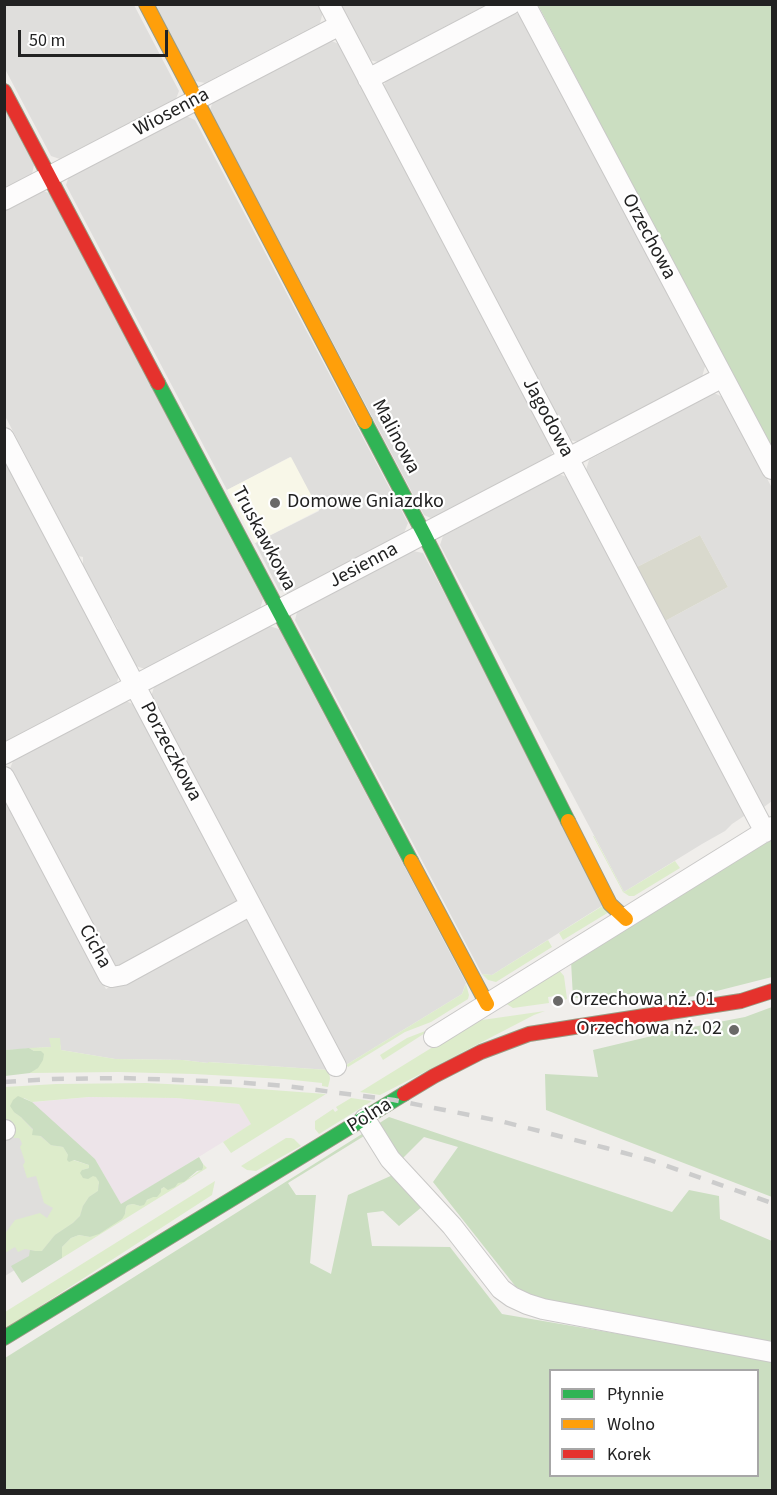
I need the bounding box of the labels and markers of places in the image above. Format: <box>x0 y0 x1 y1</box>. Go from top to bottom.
place label: Domowe Gniazdko <box>287 491 444 515</box>
marker: Domowe Gniazdko <box>268 496 282 510</box>
place label: Orzechowa nż. 01 <box>570 989 716 1013</box>
marker: Orzechowa nż. 01 <box>551 994 565 1008</box>
place label: Orzechowa nż. 02 <box>576 1018 722 1042</box>
marker: Orzechowa nż. 02 <box>727 1023 741 1037</box>

